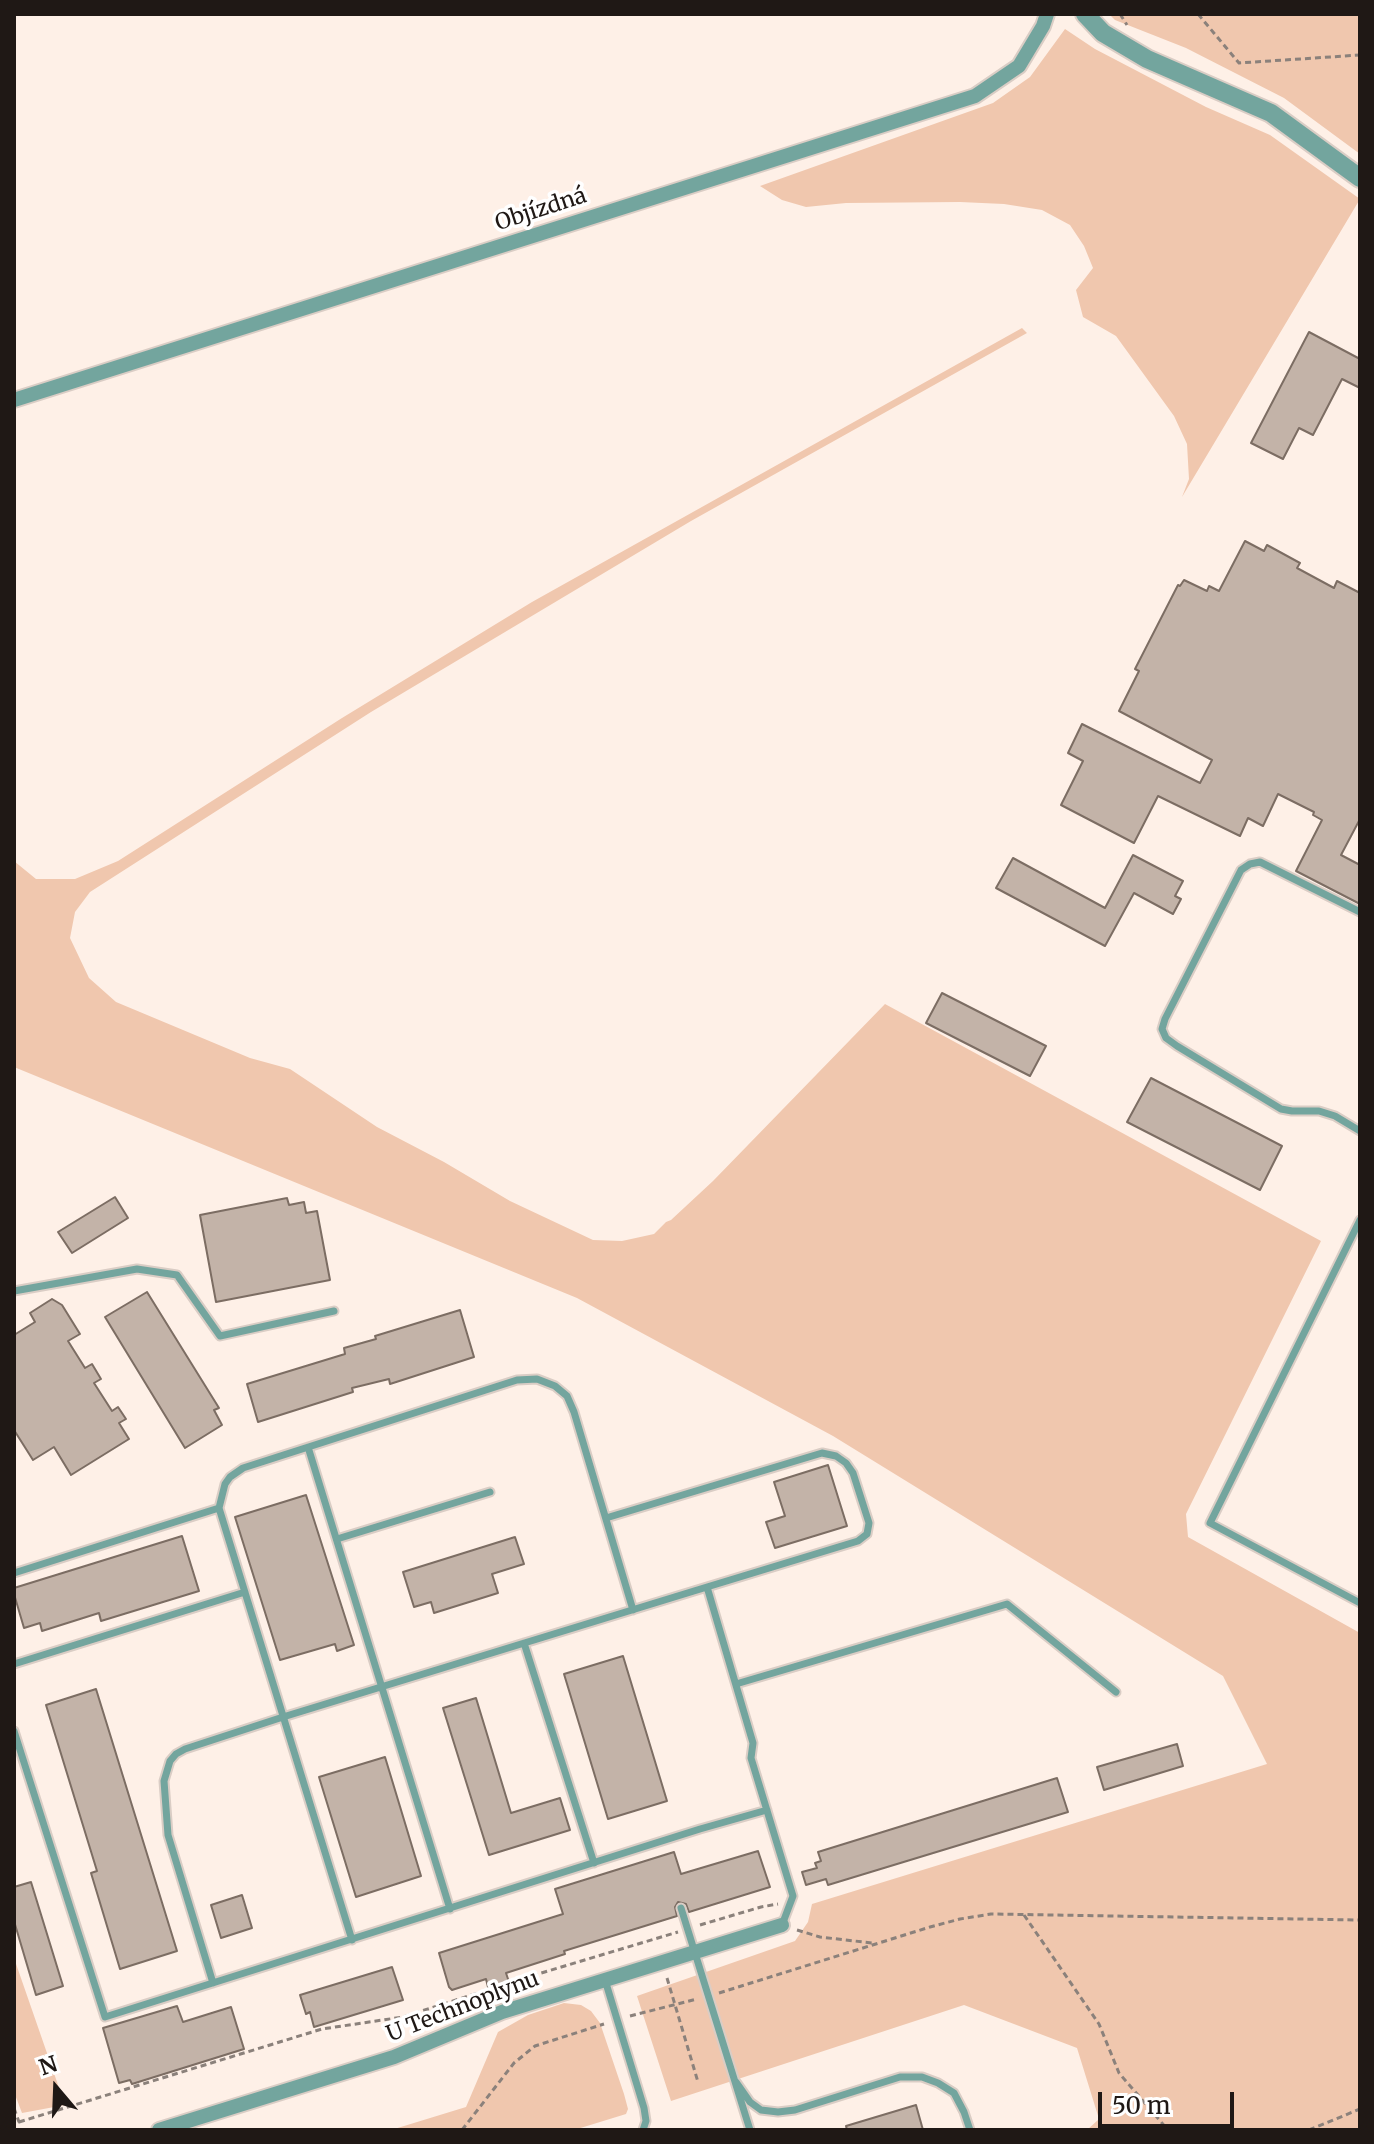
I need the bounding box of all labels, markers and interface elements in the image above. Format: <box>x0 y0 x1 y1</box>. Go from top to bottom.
street label: Objízdná <box>492 183 590 237</box>
street label: U Technoplynu <box>383 1966 543 2048</box>
north arrow <box>16 2048 96 2128</box>
text: N <box>35 2049 61 2081</box>
scale bar <box>1102 2076 1238 2126</box>
text: 50 m <box>1112 2090 1171 2121</box>

